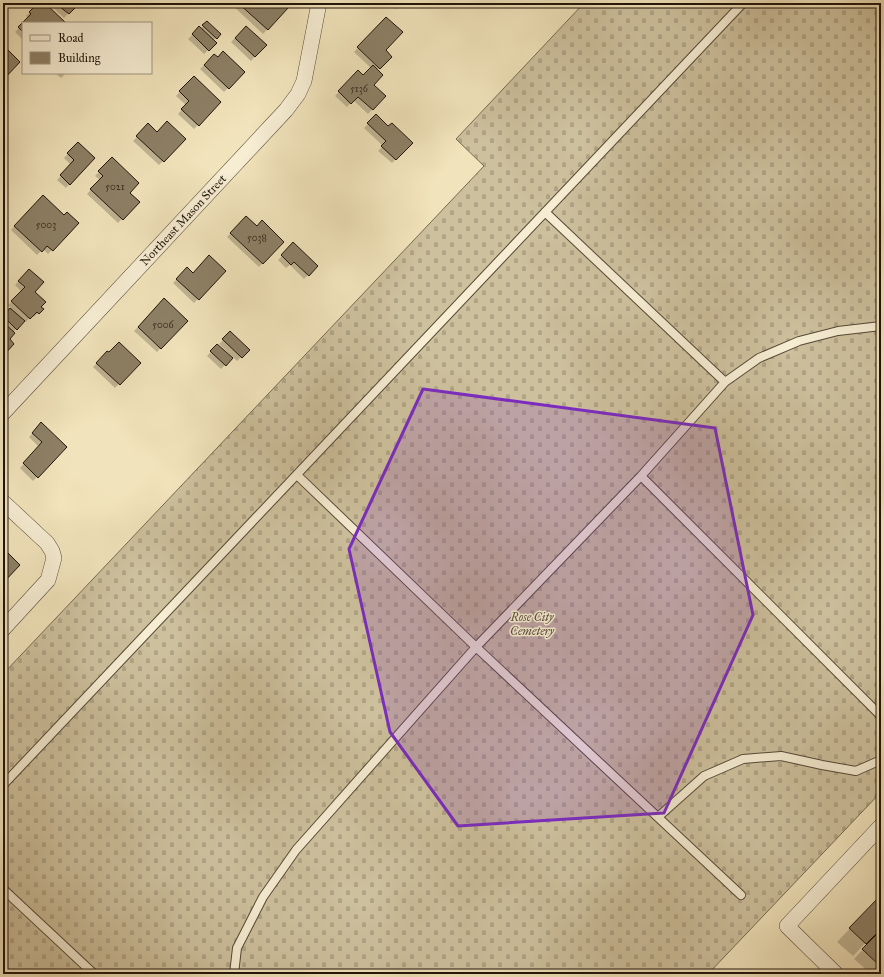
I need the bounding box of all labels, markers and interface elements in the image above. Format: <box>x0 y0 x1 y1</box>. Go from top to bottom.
legend <box>22 22 152 74</box>
text: Road <box>58 31 84 45</box>
text: Building <box>58 51 101 66</box>
house number: 5136 <box>350 83 369 95</box>
street label: Northeast Mason Street <box>137 171 230 269</box>
house number: 5021 <box>105 181 125 193</box>
house number: 5003 <box>36 219 56 231</box>
house number: 5038 <box>247 232 267 244</box>
house number: 5006 <box>152 319 175 331</box>
park label: Rose City Cemetery <box>510 610 555 638</box>

